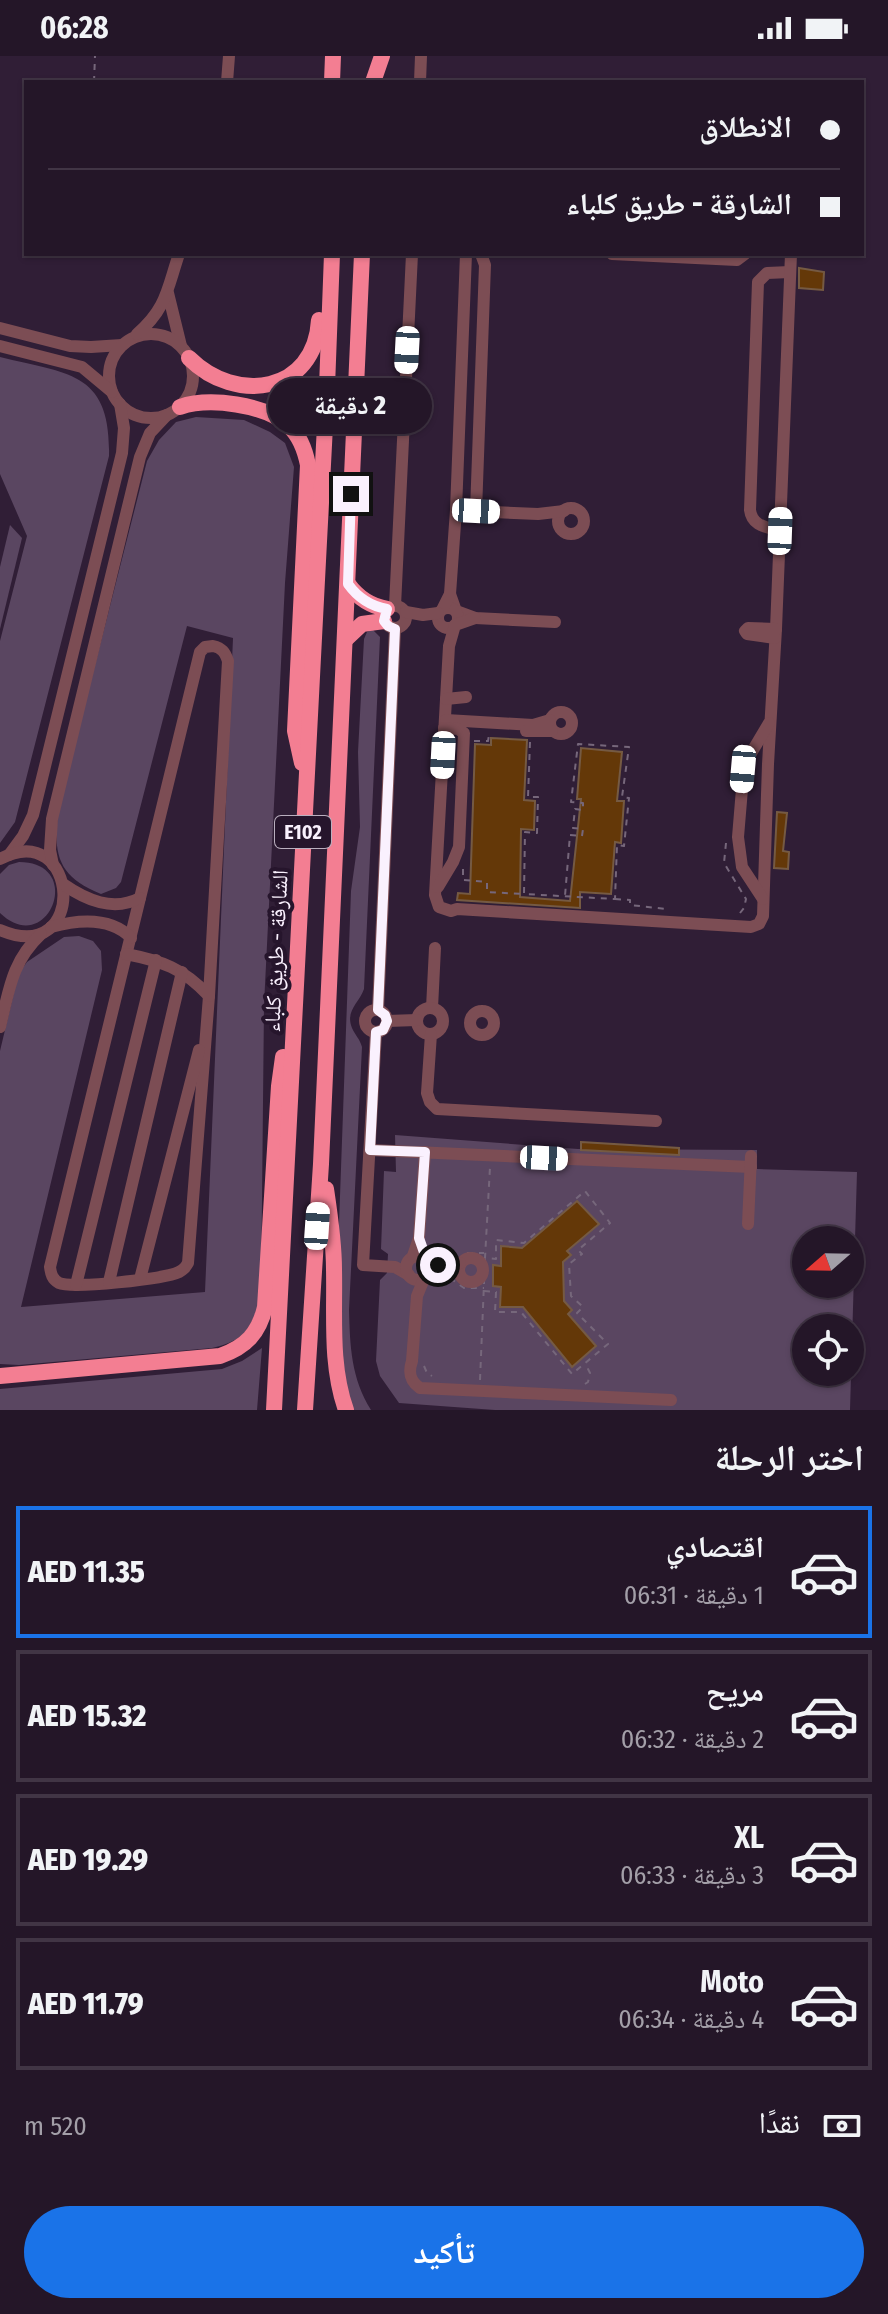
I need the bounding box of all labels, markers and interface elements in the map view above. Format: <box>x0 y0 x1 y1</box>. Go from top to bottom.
text: 06:28 <box>40 10 109 46</box>
text: الانطلاق <box>699 109 792 145</box>
text: الشارقة - طريق كلباء <box>566 186 792 222</box>
car <box>394 325 420 375</box>
callout: 2 دقيقة <box>269 378 433 434</box>
text: 2 دقيقة <box>314 390 386 421</box>
route end <box>333 476 369 512</box>
car <box>451 498 501 524</box>
car <box>767 507 793 555</box>
car <box>430 730 456 780</box>
car <box>729 744 757 794</box>
road number: E102 <box>275 816 331 848</box>
street label: الشارقة - طريق كلباء <box>258 869 294 1033</box>
car <box>519 1145 569 1171</box>
car <box>303 1201 331 1251</box>
north arrow <box>792 1226 864 1298</box>
map controls <box>792 1226 864 1386</box>
route start <box>420 1247 456 1283</box>
button: locate <box>792 1314 864 1386</box>
text: اختر الرحلة <box>715 1436 864 1480</box>
text: اقتصادي <box>666 1529 764 1565</box>
icon: car <box>788 1536 860 1608</box>
text: AED 11.35 <box>28 1554 145 1590</box>
text: 1 دقيقة · 06:31 <box>624 1580 764 1611</box>
text: مريح <box>706 1673 764 1709</box>
icon: car <box>788 1680 860 1752</box>
text: AED 15.32 <box>28 1698 146 1734</box>
text: 2 دقيقة · 06:32 <box>621 1724 764 1755</box>
text: XL <box>734 1820 764 1856</box>
icon: car <box>788 1824 860 1896</box>
text: AED 19.29 <box>28 1842 148 1878</box>
text: 3 دقيقة · 06:33 <box>620 1860 764 1891</box>
text: Moto <box>700 1964 764 2000</box>
icon: car <box>788 1968 860 2040</box>
text: AED 11.79 <box>28 1986 144 2022</box>
text: 4 دقيقة · 06:34 <box>618 2004 764 2035</box>
icon: cash <box>820 2104 864 2148</box>
text: نقدًا <box>759 2105 800 2141</box>
text: 520 m <box>24 2111 87 2142</box>
button: تأكيد <box>24 2206 864 2298</box>

